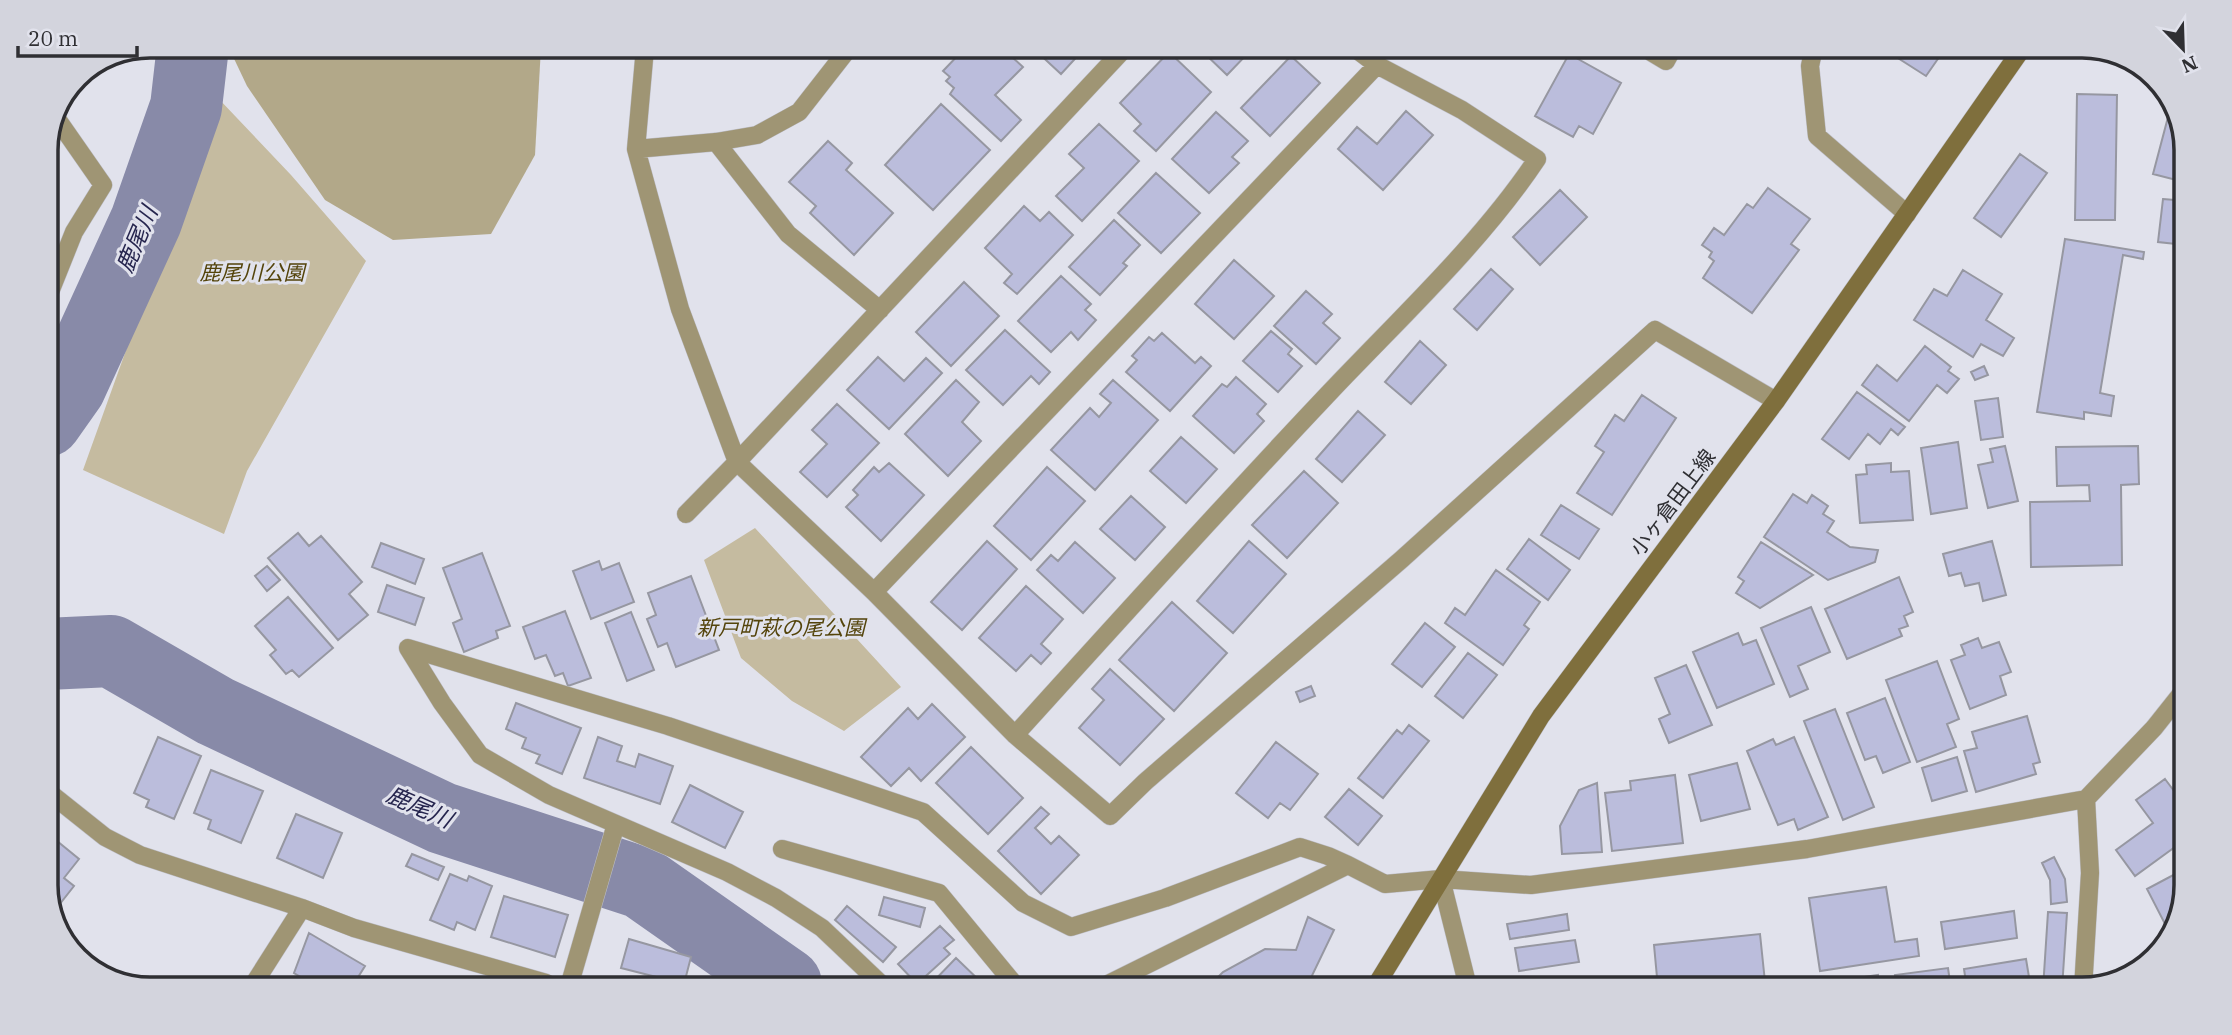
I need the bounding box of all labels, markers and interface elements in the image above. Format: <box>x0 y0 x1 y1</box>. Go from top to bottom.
scale bar <box>18 14 136 58</box>
north arrow <box>2148 14 2218 84</box>
text: 20 m <box>28 24 78 52</box>
text: N <box>2178 51 2201 79</box>
water label: 鹿尾川 <box>109 199 164 277</box>
park label: 鹿尾川公園 <box>200 258 307 286</box>
street label: 小ヶ倉田上線 <box>1623 443 1721 561</box>
park label: 新戸町萩の尾公園 <box>697 613 868 641</box>
water label: 鹿尾川 <box>382 778 460 835</box>

